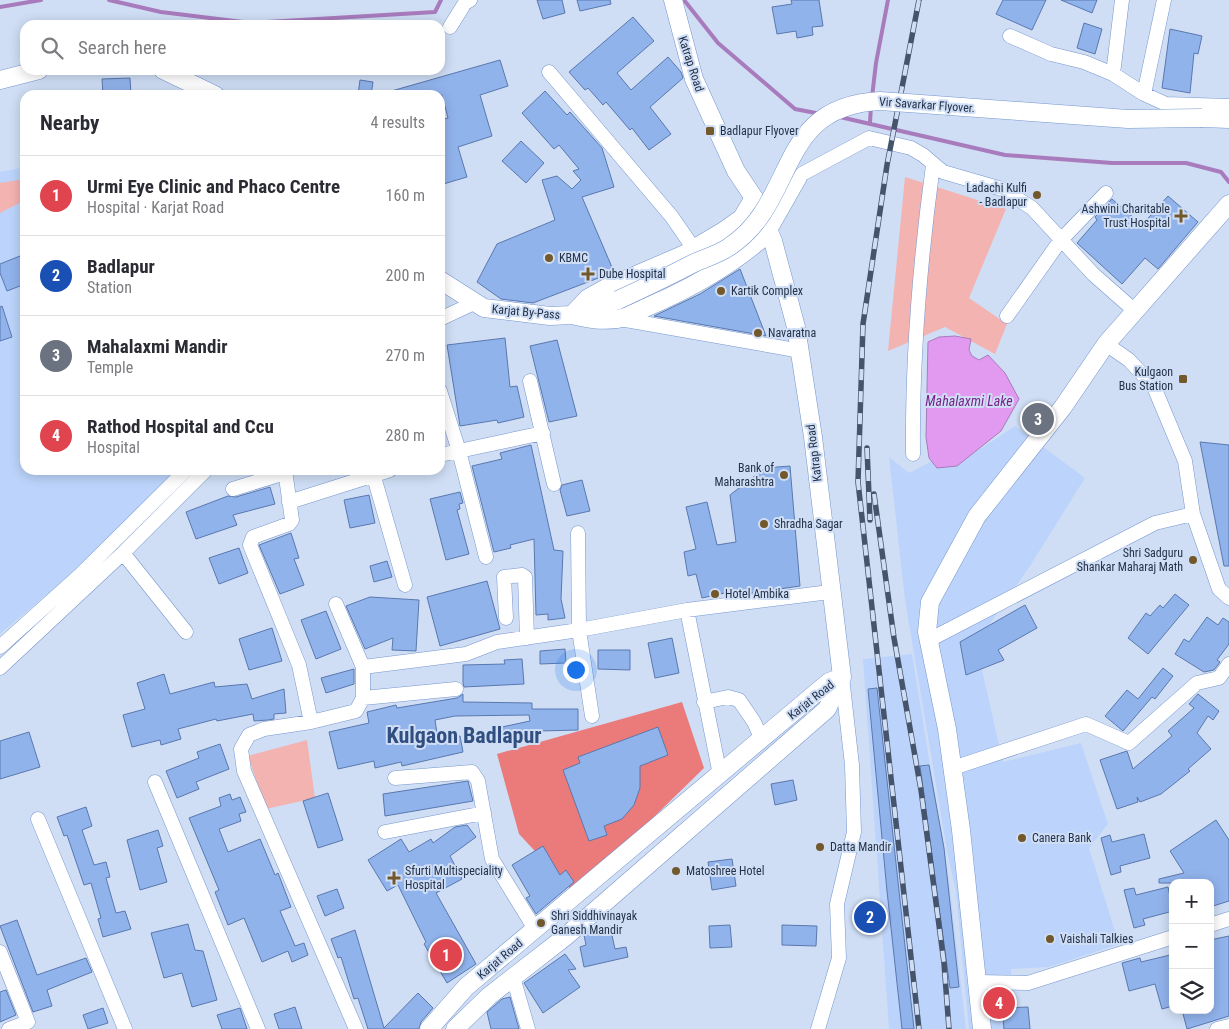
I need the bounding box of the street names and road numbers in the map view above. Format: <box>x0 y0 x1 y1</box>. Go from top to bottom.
street label: Katrap Road <box>675 34 707 94</box>
street label: Vir Savarkar Flyover. <box>879 95 975 115</box>
street label: Karjat By-Pass <box>491 302 561 322</box>
street label: Katrap Road <box>804 423 824 483</box>
street label: Karjat Road <box>785 678 837 722</box>
street label: Karjat Road <box>475 936 526 982</box>

